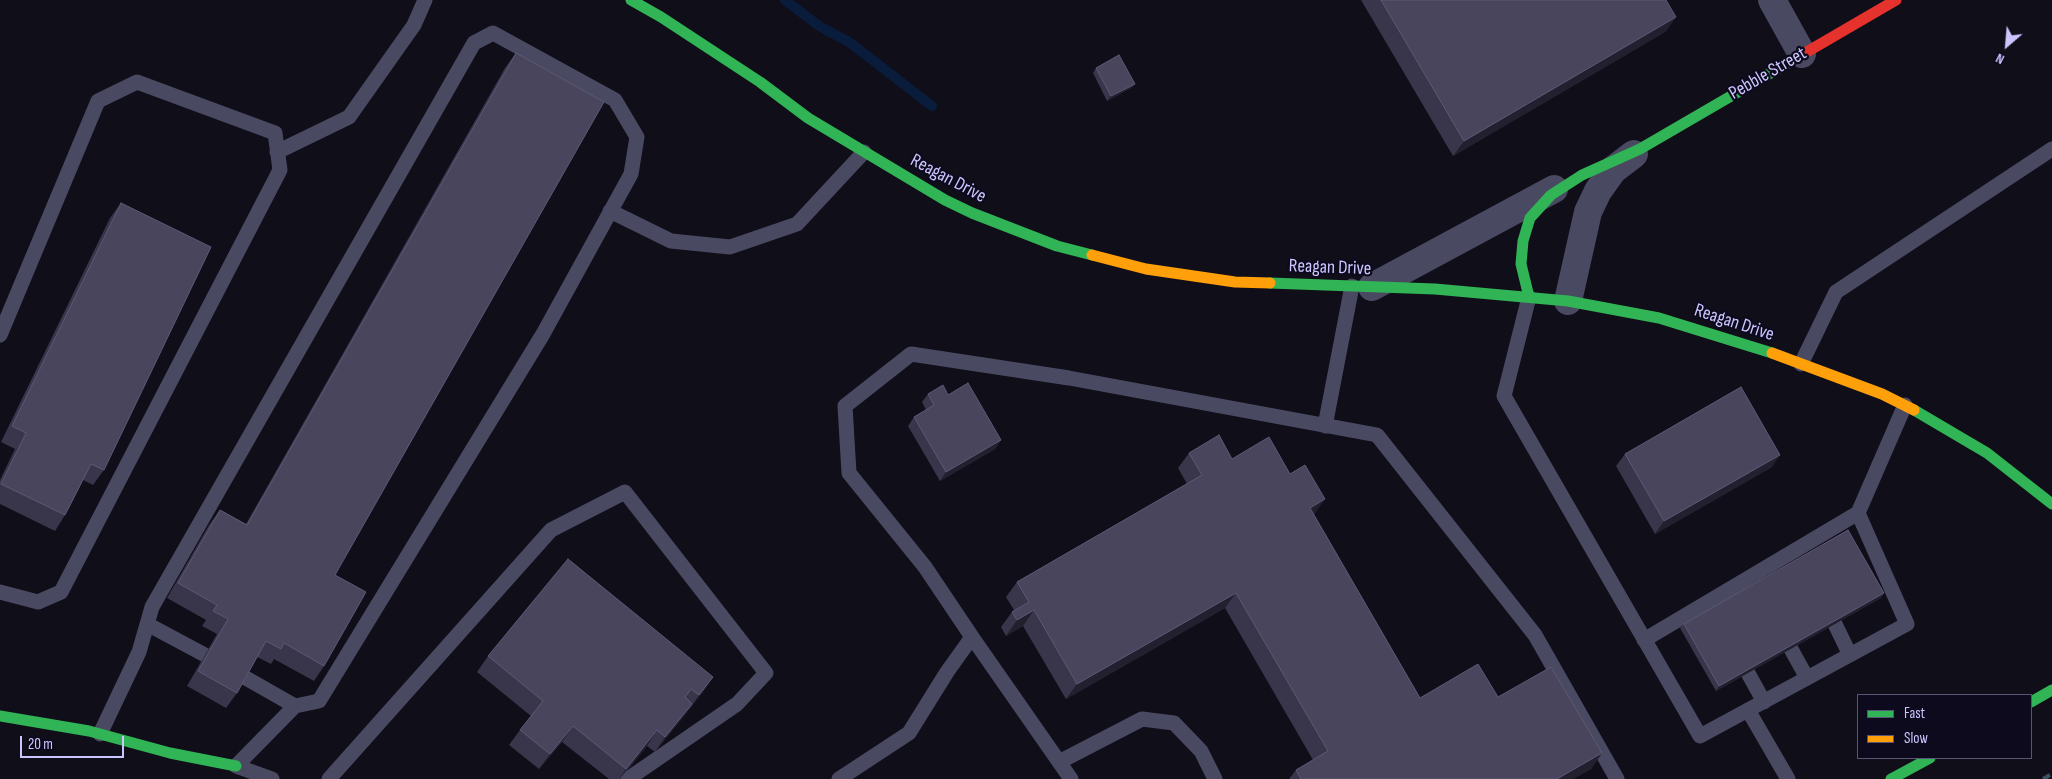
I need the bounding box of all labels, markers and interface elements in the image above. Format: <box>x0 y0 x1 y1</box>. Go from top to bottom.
north arrow <box>1982 20 2032 70</box>
street label: Pebble Street <box>1725 43 1811 105</box>
text: N <box>1993 50 2007 68</box>
street label: Reagan Drive <box>906 150 990 208</box>
street label: Reagan Drive <box>1288 255 1372 281</box>
street label: Reagan Drive <box>1691 299 1777 347</box>
legend <box>1857 694 2032 759</box>
text: Fast <box>1904 704 1925 723</box>
scale bar <box>22 726 126 758</box>
text: Slow <box>1904 729 1928 748</box>
text: 20 m <box>28 735 53 754</box>

